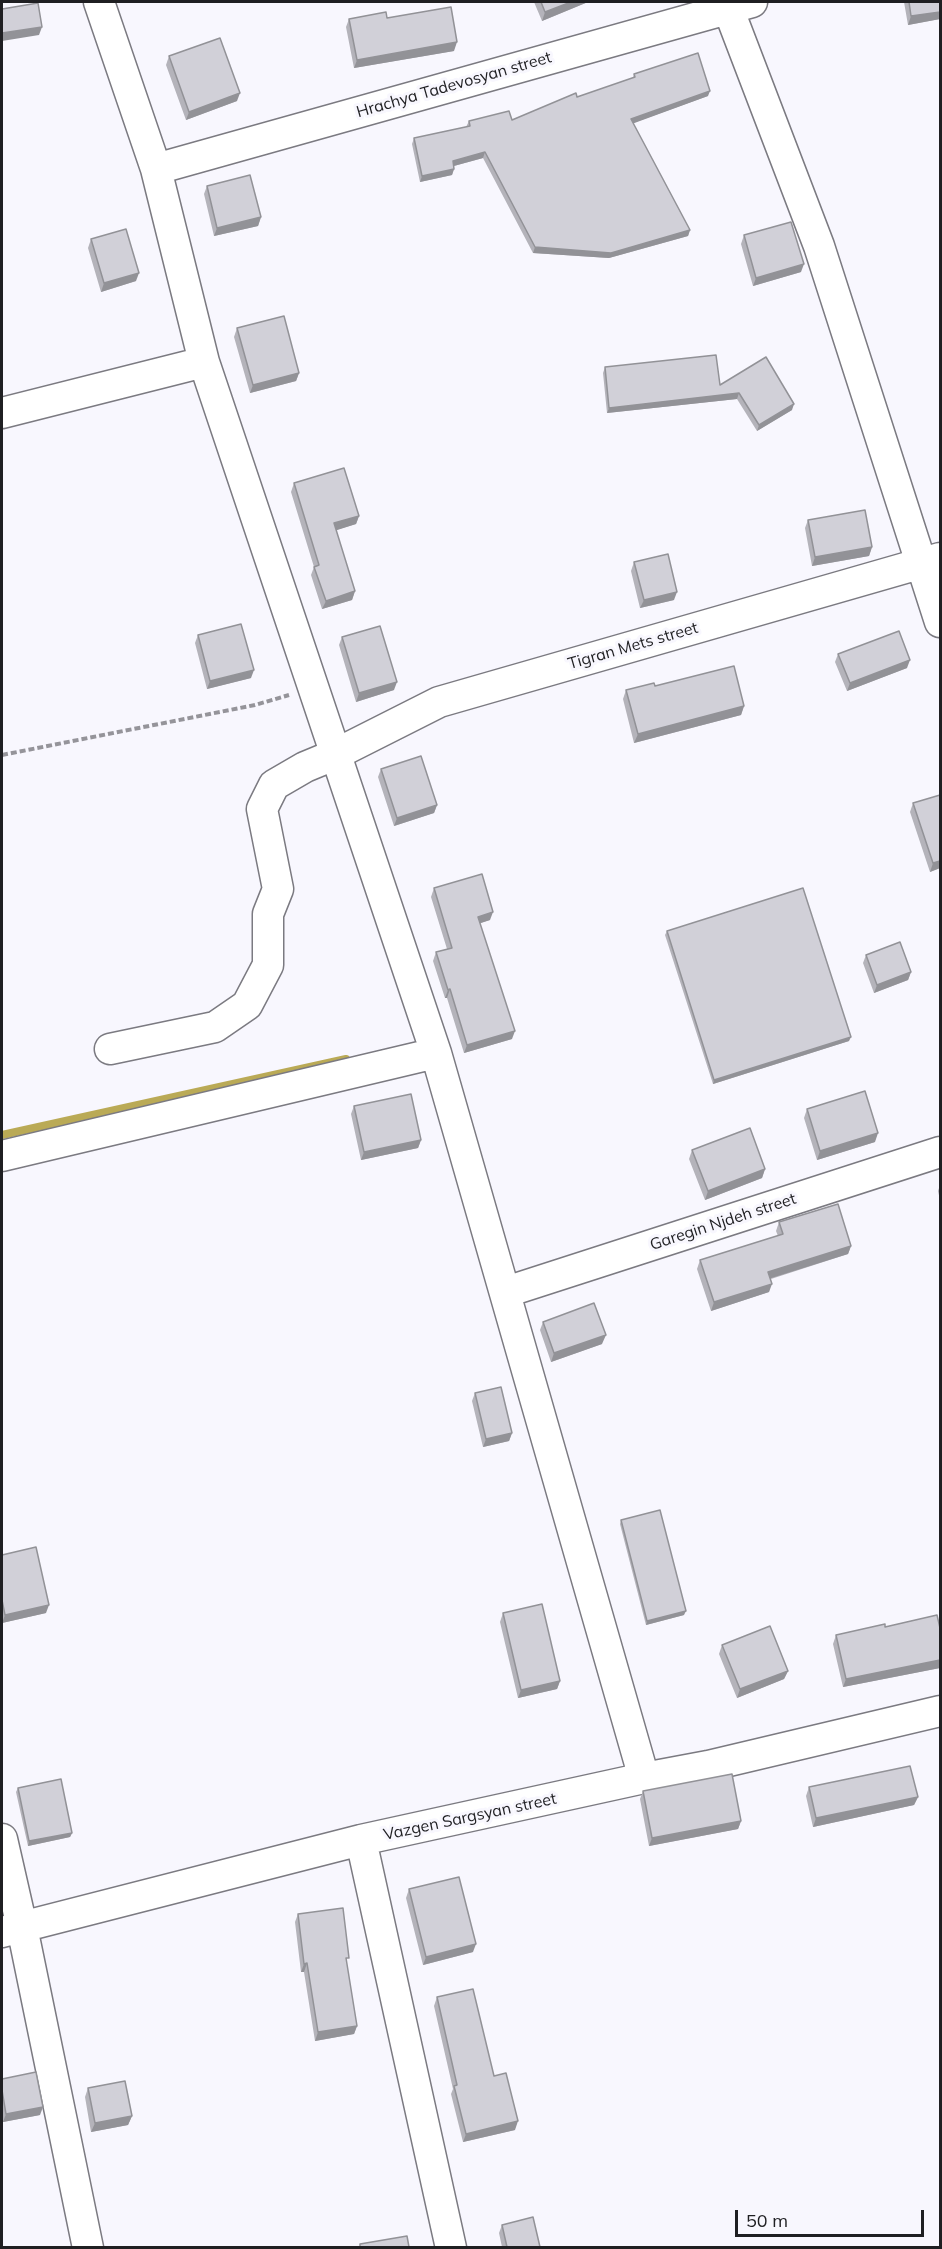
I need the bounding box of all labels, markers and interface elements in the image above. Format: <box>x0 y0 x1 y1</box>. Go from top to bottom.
street label: Hrachya Tadevosyan street <box>354 48 554 122</box>
street label: Tigran Mets street <box>566 618 700 674</box>
street label: Garegin Njdeh street <box>648 1189 798 1255</box>
street label: Vazgen Sargsyan street <box>382 1789 558 1845</box>
scale bar <box>738 2198 927 2236</box>
text: 50 m <box>746 2209 788 2232</box>

